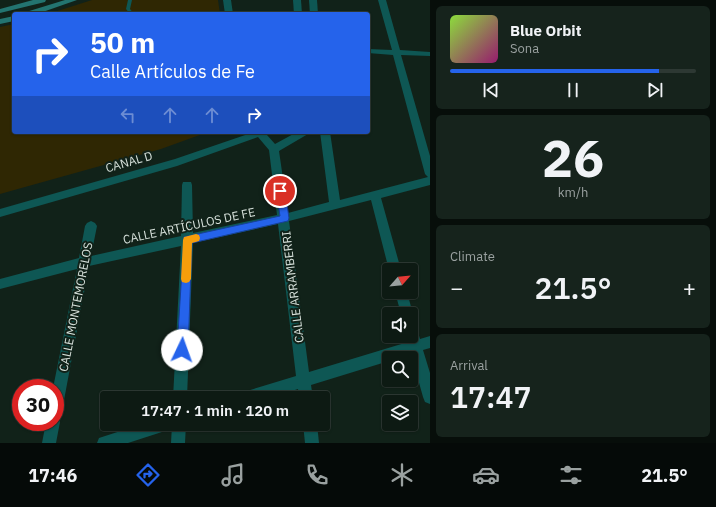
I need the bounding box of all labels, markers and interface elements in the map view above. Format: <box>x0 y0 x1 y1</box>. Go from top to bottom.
text: Blue Orbit <box>510 21 581 40</box>
text: 50 m <box>90 24 155 61</box>
icon: right <box>24 28 76 80</box>
text: Sona <box>510 40 539 57</box>
text: Calle Artículos de Fe <box>90 60 255 83</box>
icon: previous <box>480 79 502 101</box>
icon: pause <box>562 79 584 101</box>
icon: next <box>644 79 666 101</box>
icon: left <box>117 104 139 126</box>
icon: ahead <box>159 104 181 126</box>
icon: ahead <box>201 104 223 126</box>
icon: right <box>243 104 265 126</box>
text: 26 <box>542 124 604 191</box>
street label: CANAL D <box>104 148 154 175</box>
pin <box>263 174 297 208</box>
icon: arrive <box>269 180 291 202</box>
text: km/h <box>558 184 588 201</box>
street label: CALLE ARTÍCULOS DE FE <box>121 204 256 247</box>
street label: CALLE ARRAMBERRI <box>278 230 307 344</box>
street label: CALLE MONTEMORELOS <box>56 241 95 373</box>
text: Climate <box>450 248 495 265</box>
north arrow <box>382 263 418 299</box>
map controls <box>382 263 418 431</box>
text: 21.5° <box>534 268 612 307</box>
text: − <box>450 273 463 302</box>
text: + <box>683 273 696 302</box>
button: sound <box>382 307 418 343</box>
position arrow <box>161 329 203 371</box>
button: search <box>382 351 418 387</box>
text: Arrival <box>450 357 488 374</box>
text: 17:47 <box>450 377 532 416</box>
speed limit sign: 30 <box>12 379 64 431</box>
button: layers <box>382 395 418 431</box>
text: 17:47 · 1 min · 120 m <box>141 401 289 420</box>
icon: directions <box>134 461 162 489</box>
icon: music <box>219 461 247 489</box>
icon: phone <box>303 461 331 489</box>
icon: climate <box>388 461 416 489</box>
icon: car <box>472 461 500 489</box>
icon: filters <box>557 461 585 489</box>
text: 17:46 <box>28 464 77 487</box>
text: 21.5° <box>641 464 688 487</box>

